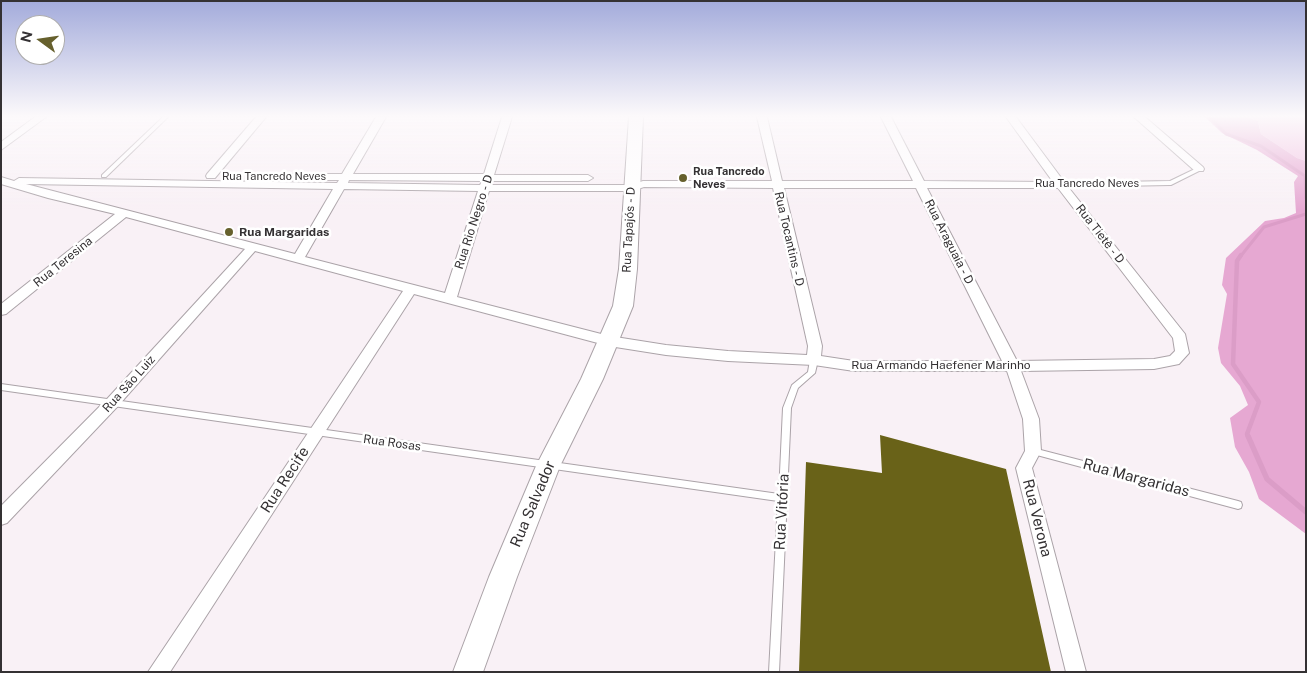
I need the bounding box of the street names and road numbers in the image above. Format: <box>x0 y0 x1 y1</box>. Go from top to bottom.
street label: Rua Tancredo Neves <box>222 170 326 184</box>
street label: Rua Rio Negro - D <box>452 173 496 271</box>
street label: Rua Tancredo Neves <box>1035 177 1139 191</box>
street label: Rua Tapajós - D <box>620 187 638 273</box>
street label: Rua Tocantins - D <box>771 190 807 288</box>
street label: Rua Araguaia - D <box>921 197 977 287</box>
street label: Rua Tietê - D <box>1072 202 1128 266</box>
street label: Rua Teresina <box>31 234 95 290</box>
street label: Rua São Luiz <box>100 353 158 415</box>
street label: Rua Armando Haefener Marinho <box>851 358 1031 372</box>
street label: Rua Rosas <box>362 432 422 454</box>
street label: Rua Recife <box>257 444 313 516</box>
street label: Rua Margaridas <box>1081 455 1191 501</box>
street label: Rua Salvador <box>507 458 559 550</box>
street label: Rua Vitória <box>771 473 793 551</box>
street label: Rua Verona <box>1019 477 1055 559</box>

